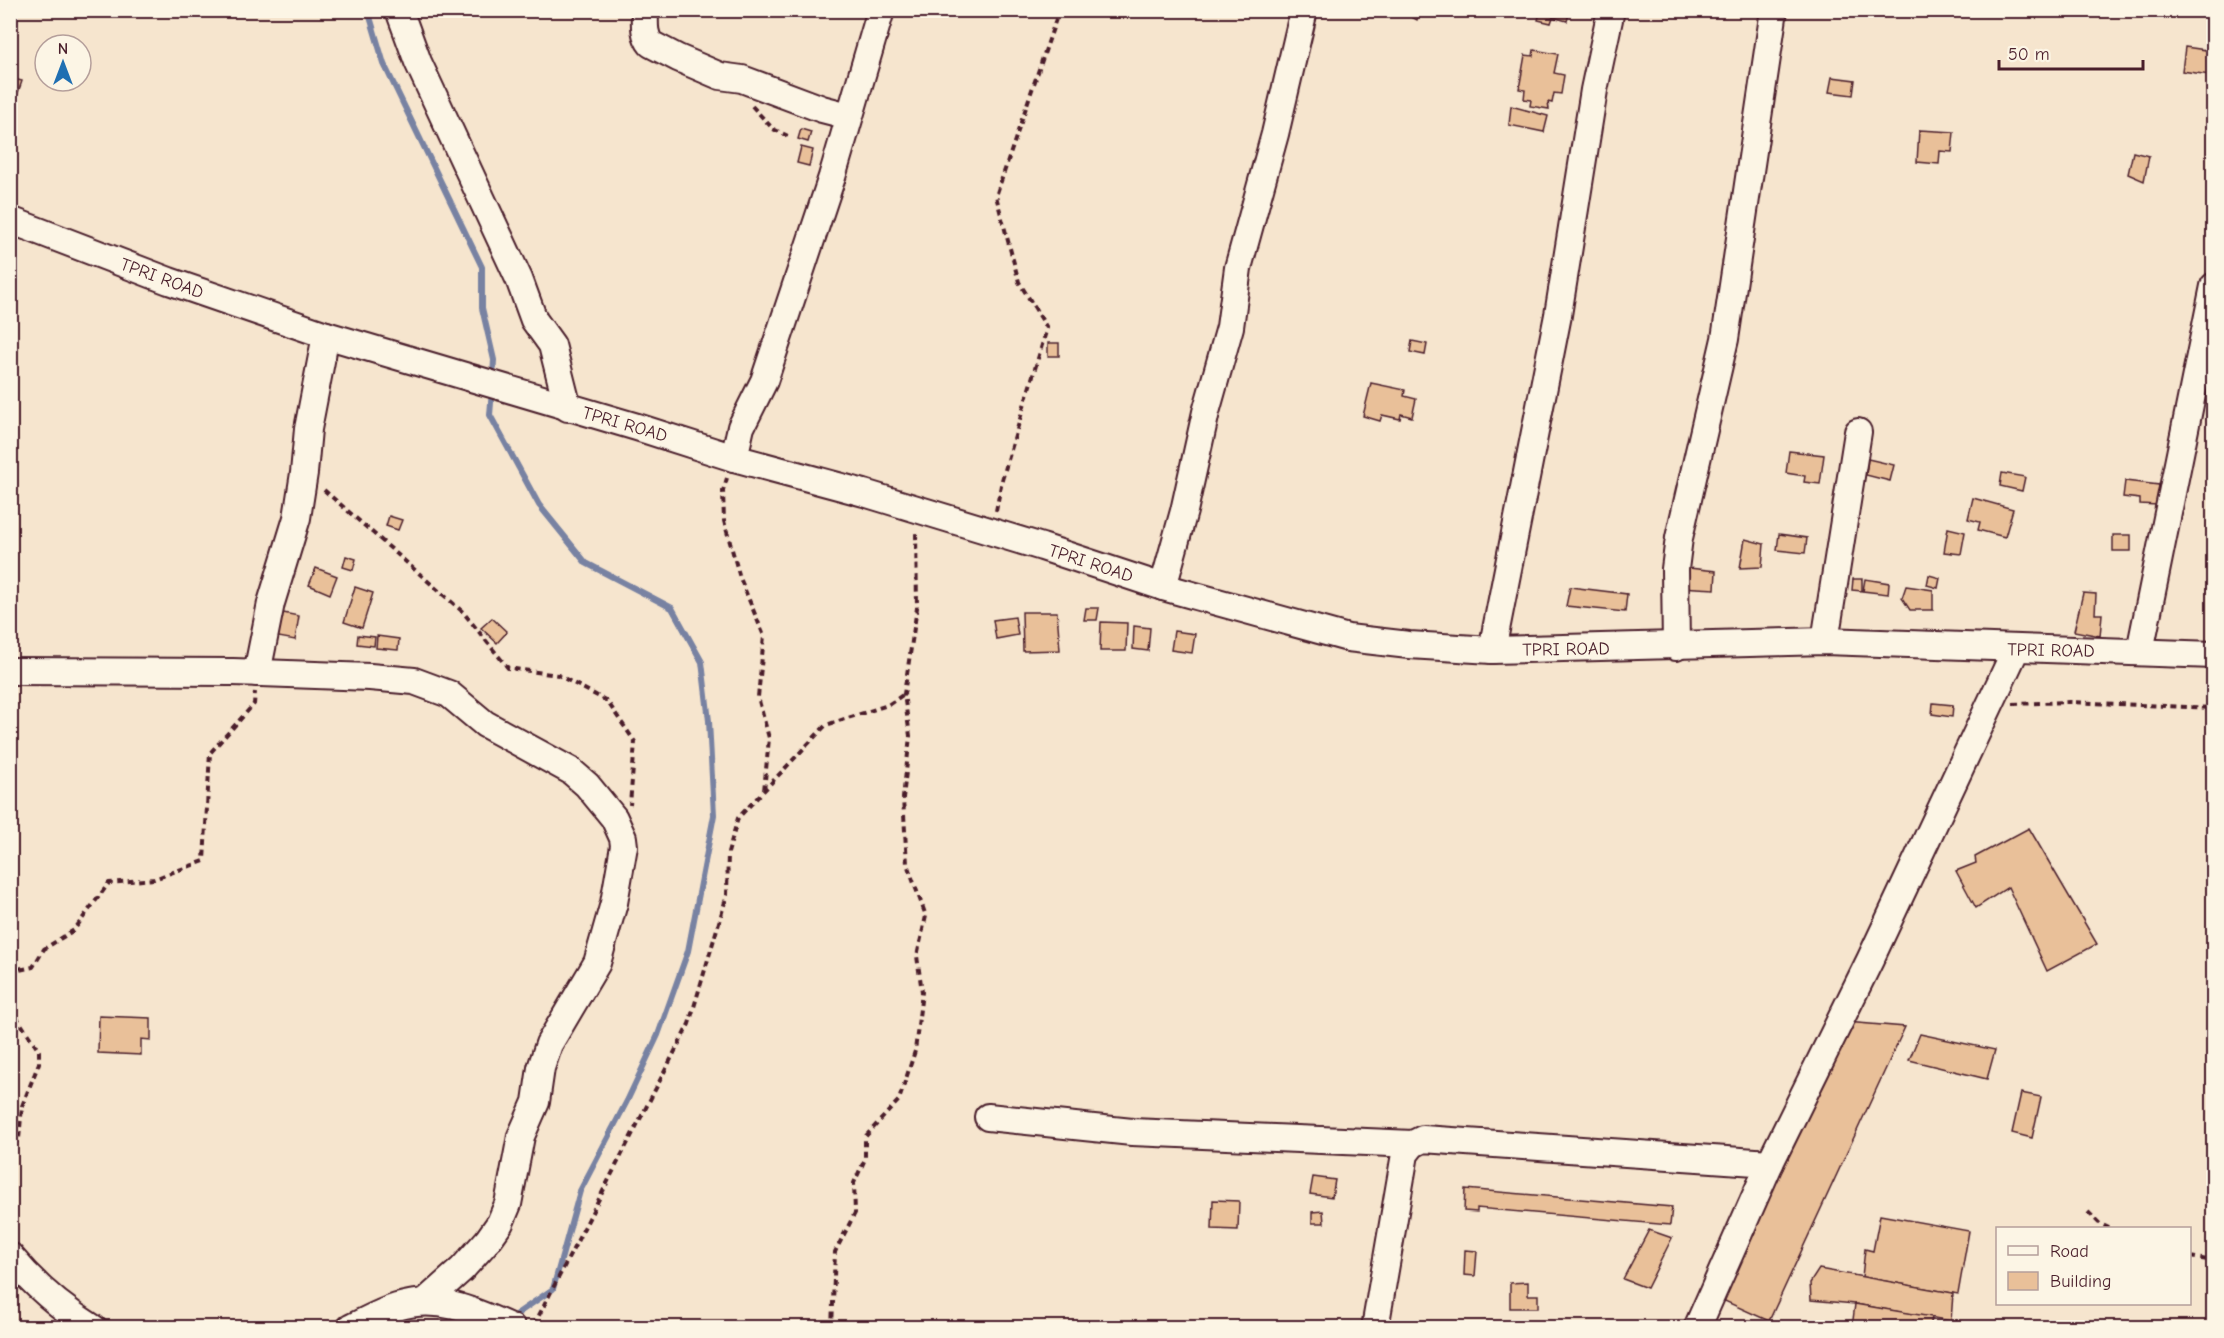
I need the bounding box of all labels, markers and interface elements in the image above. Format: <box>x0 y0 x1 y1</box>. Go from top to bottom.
north arrow <box>33 33 93 93</box>
scale bar <box>1999 33 2143 71</box>
text: N <box>58 40 68 58</box>
text: 50 m <box>2008 44 2050 65</box>
street label: TPRI ROAD <box>117 254 206 303</box>
street label: TPRI ROAD <box>580 402 670 447</box>
street label: TPRI ROAD <box>1046 540 1136 587</box>
street label: TPRI ROAD <box>1522 638 1610 661</box>
street label: TPRI ROAD <box>2007 639 2095 662</box>
legend <box>1996 1227 2191 1305</box>
text: Road <box>2050 1241 2089 1262</box>
text: Building <box>2050 1271 2112 1292</box>

